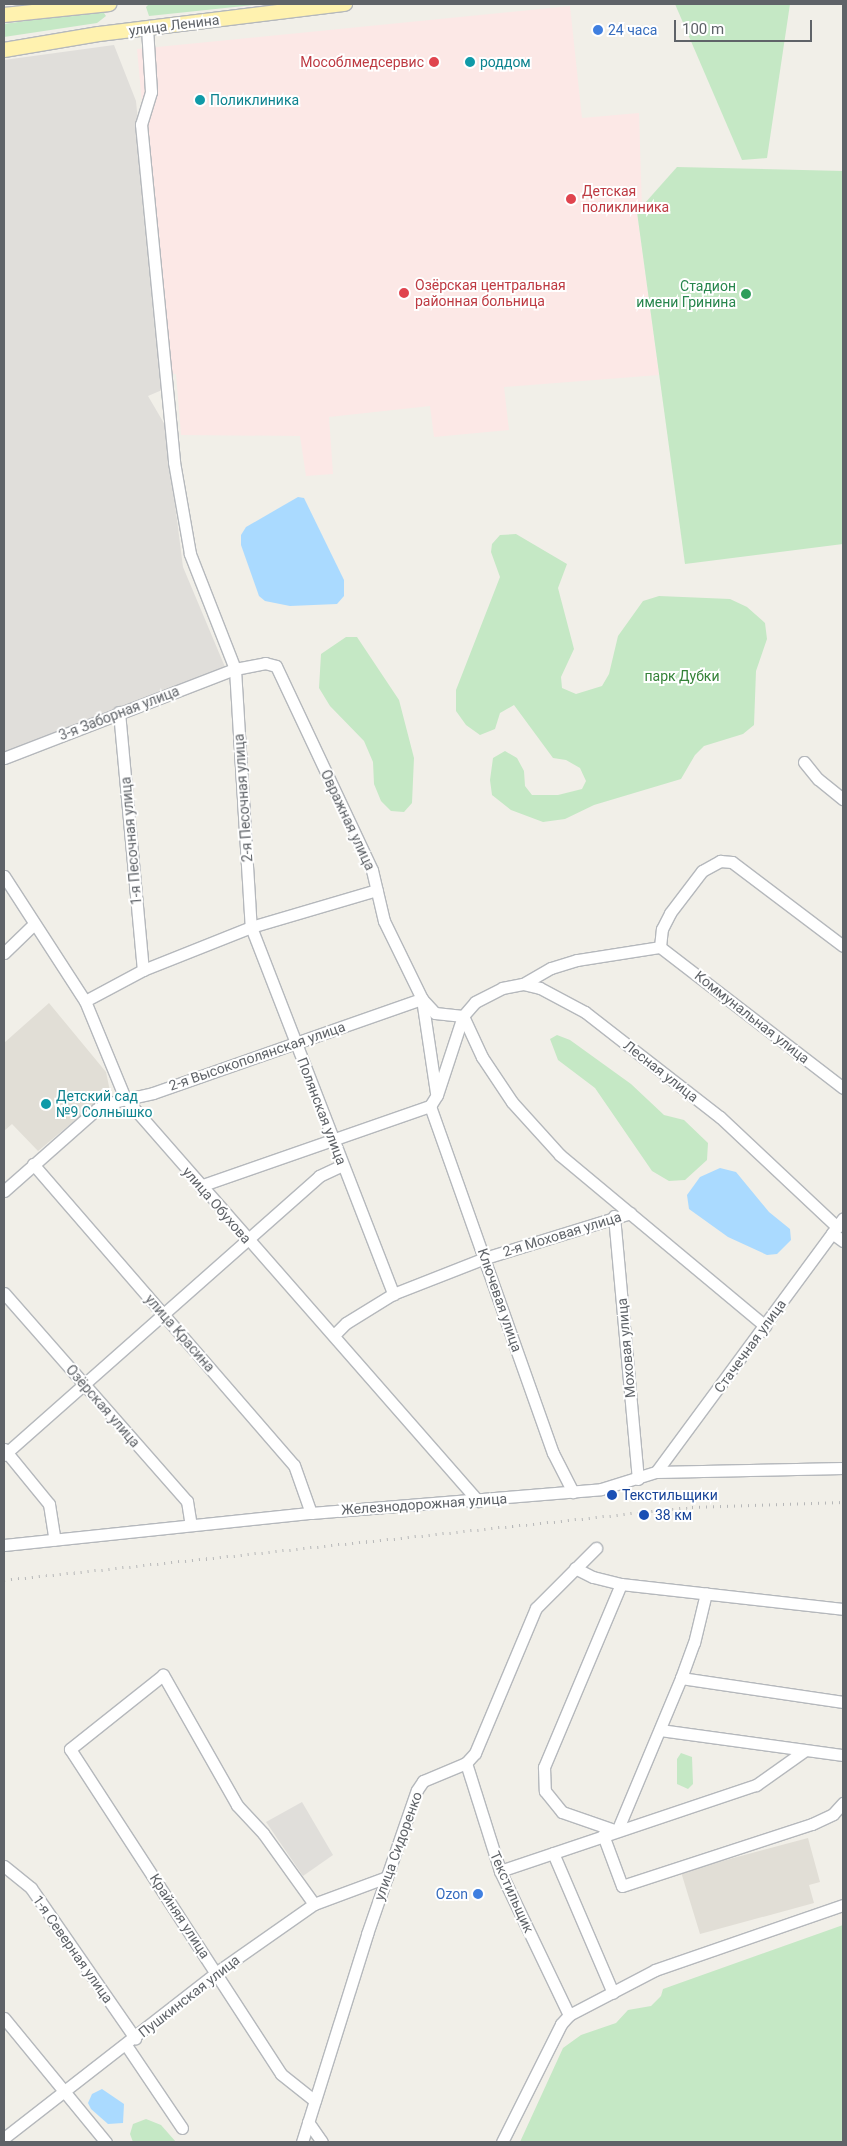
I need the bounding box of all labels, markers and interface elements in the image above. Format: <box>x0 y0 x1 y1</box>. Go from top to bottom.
scale bar <box>677 10 814 42</box>
street label: улица Ленина <box>128 11 220 39</box>
text: 100 m <box>682 20 724 38</box>
place label: 24 часа <box>608 22 657 38</box>
marker: 24 часа <box>592 24 604 36</box>
place label: Мособлмедсервис <box>300 54 424 70</box>
place label: роддом <box>480 54 531 70</box>
marker: Мособлмедсервис <box>428 56 440 68</box>
marker: роддом <box>464 56 476 68</box>
place label: Поликлиника <box>210 92 299 108</box>
marker: Поликлиника <box>194 94 206 106</box>
place label: Детская поликлиника <box>582 183 669 216</box>
marker: Детская поликлиника <box>564 192 578 206</box>
place label: Озёрская центральная районная больница <box>415 277 566 310</box>
place label: Стадион имени Гринина <box>636 278 736 310</box>
marker: Озёрская центральная районная больница <box>397 286 411 300</box>
marker: Стадион имени Гринина <box>740 288 752 300</box>
park label: парк Дубки <box>644 668 720 684</box>
street label: 3-я Заборная улица <box>56 682 182 744</box>
street label: 2-я Песочная улица <box>230 733 256 863</box>
street label: Овражная улица <box>317 767 379 873</box>
street label: 1-я Песочная улица <box>117 776 145 906</box>
street label: Коммунальная улица <box>691 967 813 1067</box>
street label: 2-я Высокополянская улица <box>167 1018 347 1094</box>
street label: Лесная улица <box>620 1037 702 1105</box>
street label: Полянская улица <box>294 1055 350 1167</box>
place label: Детский сад №9 Солнышко <box>56 1088 152 1120</box>
marker: Детский сад №9 Солнышко <box>40 1098 52 1110</box>
street label: улица Обухова <box>179 1163 255 1247</box>
street label: 2-я Моховая улица <box>501 1208 623 1260</box>
street label: Ключевая улица <box>474 1246 526 1354</box>
street label: улица Красина <box>142 1291 218 1375</box>
street label: Стачечная улица <box>710 1296 790 1396</box>
street label: Моховая улица <box>613 1297 639 1399</box>
street label: Озёрская улица <box>63 1361 143 1451</box>
place label: Текстильщики <box>622 1487 718 1503</box>
marker: Текстильщики <box>606 1489 618 1501</box>
street label: Железнодорожная улица <box>340 1490 508 1518</box>
place label: 38 км <box>655 1507 692 1523</box>
marker: 38 км <box>637 1508 651 1522</box>
street label: улица Сидоренко <box>371 1789 425 1903</box>
street label: Текстильщик <box>487 1849 537 1935</box>
street label: Крайняя улица <box>146 1870 214 1962</box>
place label: Ozon <box>436 1886 468 1902</box>
marker: Ozon <box>472 1888 484 1900</box>
street label: 1-я Северная улица <box>29 1892 117 2006</box>
street label: Пушкинская улица <box>135 1951 243 2041</box>

